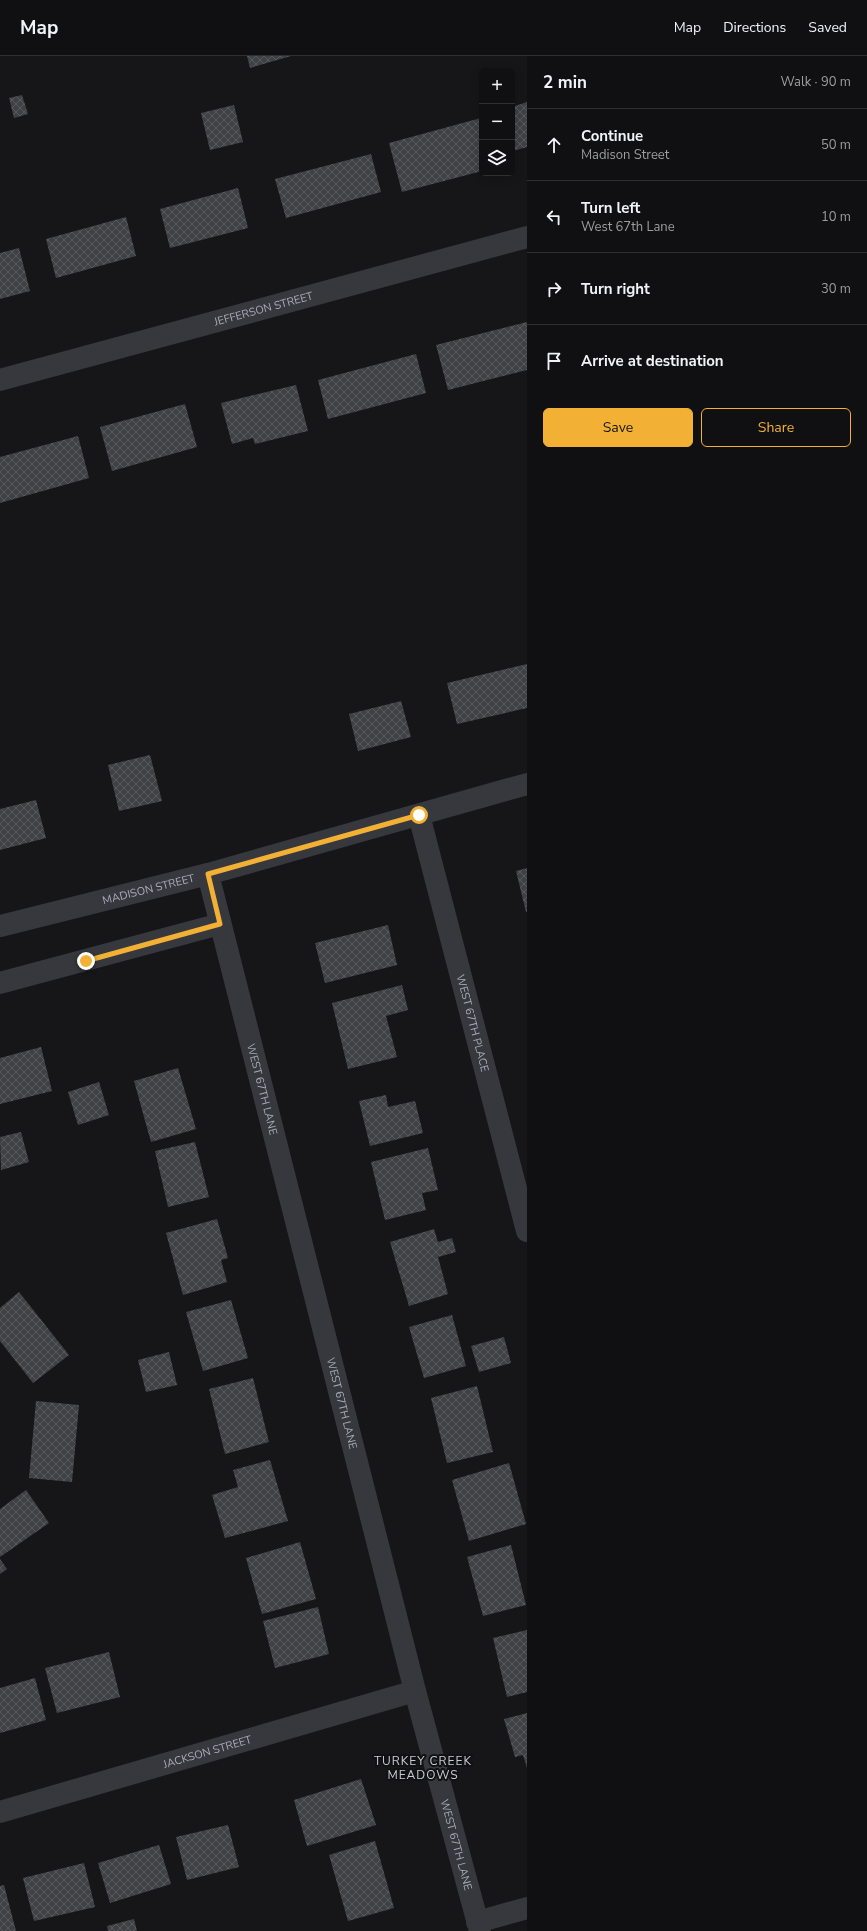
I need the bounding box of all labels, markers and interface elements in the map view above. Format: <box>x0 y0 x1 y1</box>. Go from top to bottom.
text: Map <box>20 15 58 41</box>
text: Map <box>674 18 701 37</box>
text: Directions <box>723 18 786 37</box>
text: Saved <box>808 18 847 37</box>
map controls <box>479 68 515 176</box>
button: + <box>479 68 515 104</box>
text: 2 min <box>543 71 587 94</box>
text: Walk · 90 m <box>780 73 851 91</box>
button: − <box>479 104 515 140</box>
text: Continue <box>581 126 643 146</box>
icon: ahead <box>543 134 565 156</box>
text: 50 m <box>821 136 851 154</box>
button: layers <box>479 140 515 176</box>
text: Madison Street <box>581 146 669 164</box>
text: Turn left <box>581 198 640 218</box>
icon: left <box>543 206 565 228</box>
text: 10 m <box>821 208 851 226</box>
text: West 67th Lane <box>581 218 675 236</box>
icon: right <box>543 278 565 300</box>
text: Turn right <box>581 279 650 299</box>
text: 30 m <box>821 280 851 298</box>
street label: JEFFERSON STREET <box>211 288 315 330</box>
icon: arrive <box>543 350 565 372</box>
text: Arrive at destination <box>581 351 724 371</box>
button: Save <box>543 408 693 447</box>
button: Share <box>701 408 851 447</box>
route start <box>410 806 428 824</box>
street label: MADISON STREET <box>101 871 197 908</box>
route end <box>77 952 95 970</box>
street label: WEST 67TH PLACE <box>453 973 492 1073</box>
street label: WEST 67TH LANE <box>243 1042 281 1137</box>
street label: WEST 67TH LANE <box>323 1356 360 1451</box>
street label: JACKSON STREET <box>160 1732 254 1772</box>
district label: TURKEY CREEK MEADOWS <box>374 1753 472 1783</box>
street label: WEST 67TH LANE <box>437 1798 476 1892</box>

